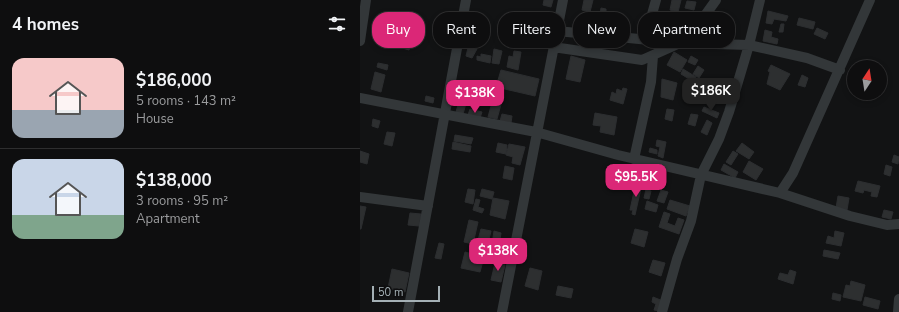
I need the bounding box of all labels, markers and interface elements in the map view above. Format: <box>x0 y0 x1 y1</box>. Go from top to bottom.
chip: Buy <box>372 12 425 48</box>
chip: Rent <box>433 12 490 48</box>
chip: Filters <box>498 12 565 48</box>
chip: New <box>573 12 630 48</box>
chip: Apartment <box>638 12 735 48</box>
text: 4 homes <box>12 13 79 36</box>
icon: filters <box>326 13 348 35</box>
north arrow <box>847 60 887 100</box>
map controls <box>847 60 887 100</box>
text: $186,000 <box>136 69 212 92</box>
icon: home <box>44 74 92 122</box>
pin: $186K <box>683 78 739 112</box>
pin: $138K <box>447 80 503 114</box>
text: $186K <box>691 82 731 100</box>
text: $138K <box>455 84 495 102</box>
text: 5 rooms · 143 m² <box>136 92 236 110</box>
text: House <box>136 110 174 128</box>
pin: $95.5K <box>603 164 669 198</box>
text: $95.5K <box>614 168 658 186</box>
text: $138,000 <box>136 169 212 192</box>
icon: home <box>44 175 92 223</box>
text: 3 rooms · 95 m² <box>136 192 228 210</box>
text: Apartment <box>136 210 199 228</box>
pin: $138K <box>470 238 526 272</box>
text: $138K <box>478 242 518 260</box>
scale bar <box>372 284 440 303</box>
text: 50 m <box>378 285 403 300</box>

